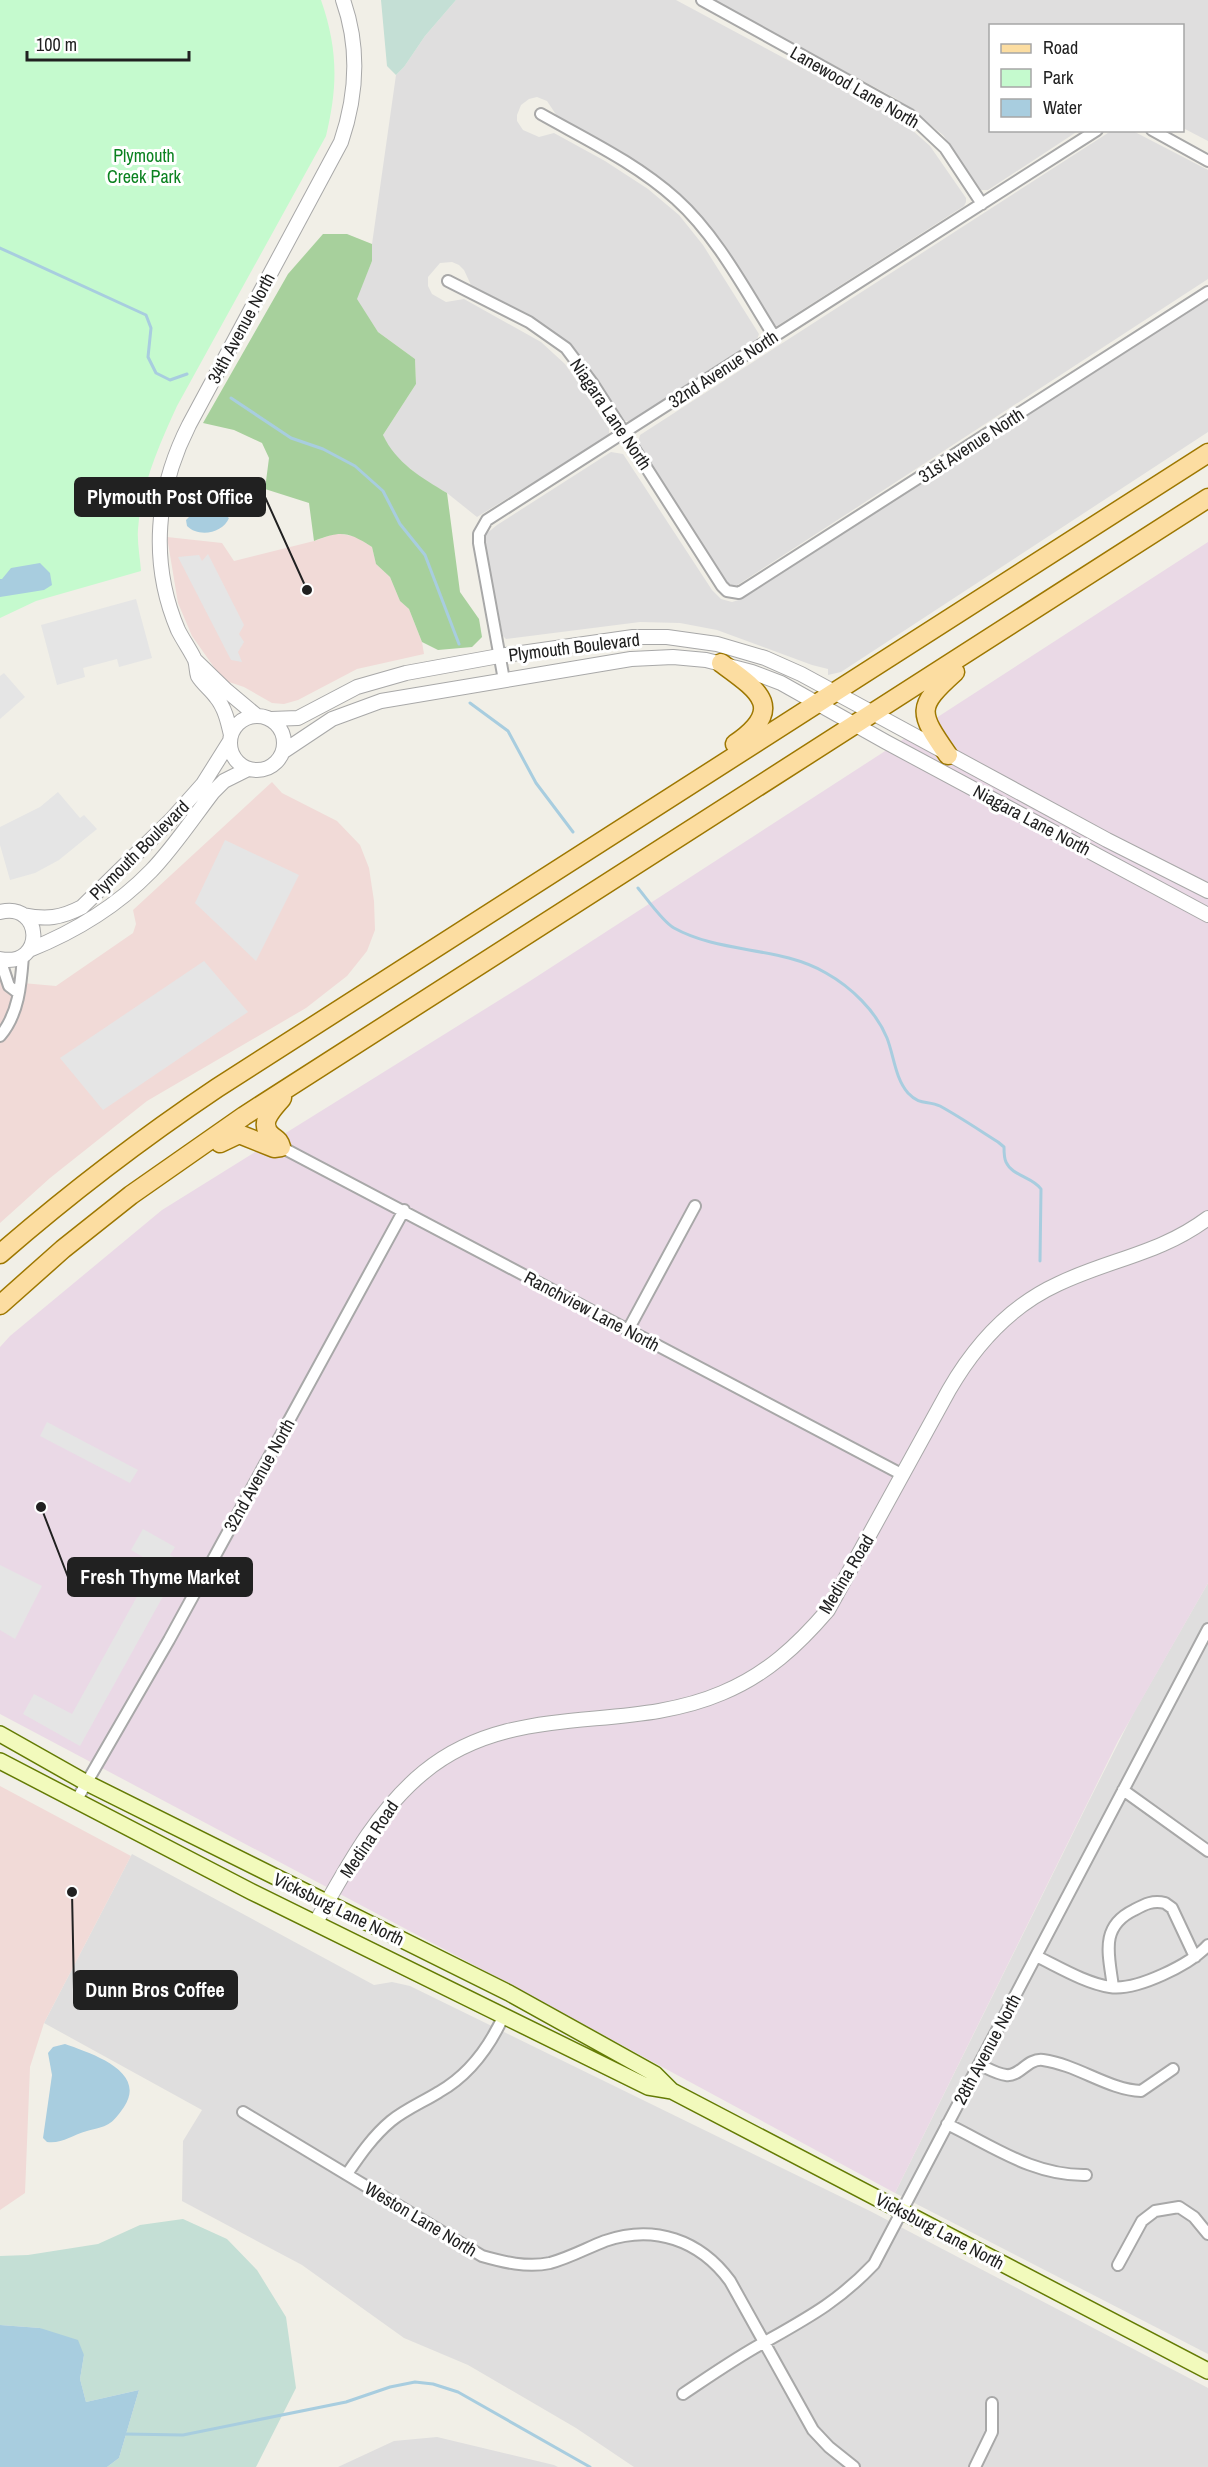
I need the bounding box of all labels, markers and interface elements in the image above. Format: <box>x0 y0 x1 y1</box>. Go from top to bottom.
scale bar <box>27 24 189 62</box>
legend <box>989 24 1184 132</box>
text: 100 m <box>36 32 77 57</box>
text: Road <box>1043 35 1078 60</box>
street label: Lanewood Lane North <box>786 40 924 134</box>
text: Park <box>1043 65 1074 90</box>
text: Water <box>1043 95 1082 120</box>
park label: Plymouth Creek Park <box>107 143 182 189</box>
street label: 34th Avenue North <box>201 268 281 388</box>
street label: 32nd Avenue North <box>663 324 783 414</box>
street label: Niagara Lane North <box>564 353 658 475</box>
street label: 31st Avenue North <box>913 402 1029 488</box>
callout: Plymouth Post Office <box>75 478 265 516</box>
text: Plymouth Post Office <box>87 483 253 510</box>
street label: Plymouth Boulevard <box>507 627 641 667</box>
street label: Niagara Lane North <box>969 779 1095 861</box>
street label: Plymouth Boulevard <box>83 794 195 906</box>
street label: Ranchview Lane North <box>520 1265 664 1357</box>
street label: 32nd Avenue North <box>217 1414 301 1536</box>
street label: Medina Road <box>812 1530 880 1618</box>
callout: Fresh Thyme Market <box>68 1558 252 1596</box>
text: Fresh Thyme Market <box>80 1563 240 1590</box>
street label: Medina Road <box>334 1795 404 1883</box>
street label: Vicksburg Lane North <box>269 1867 409 1951</box>
callout: Dunn Bros Coffee <box>74 1971 237 2009</box>
text: Dunn Bros Coffee <box>85 1976 225 2003</box>
street label: 28th Avenue North <box>947 1989 1027 2109</box>
street label: Weston Lane North <box>360 2176 482 2262</box>
street label: Vicksburg Lane North <box>871 2187 1009 2275</box>

